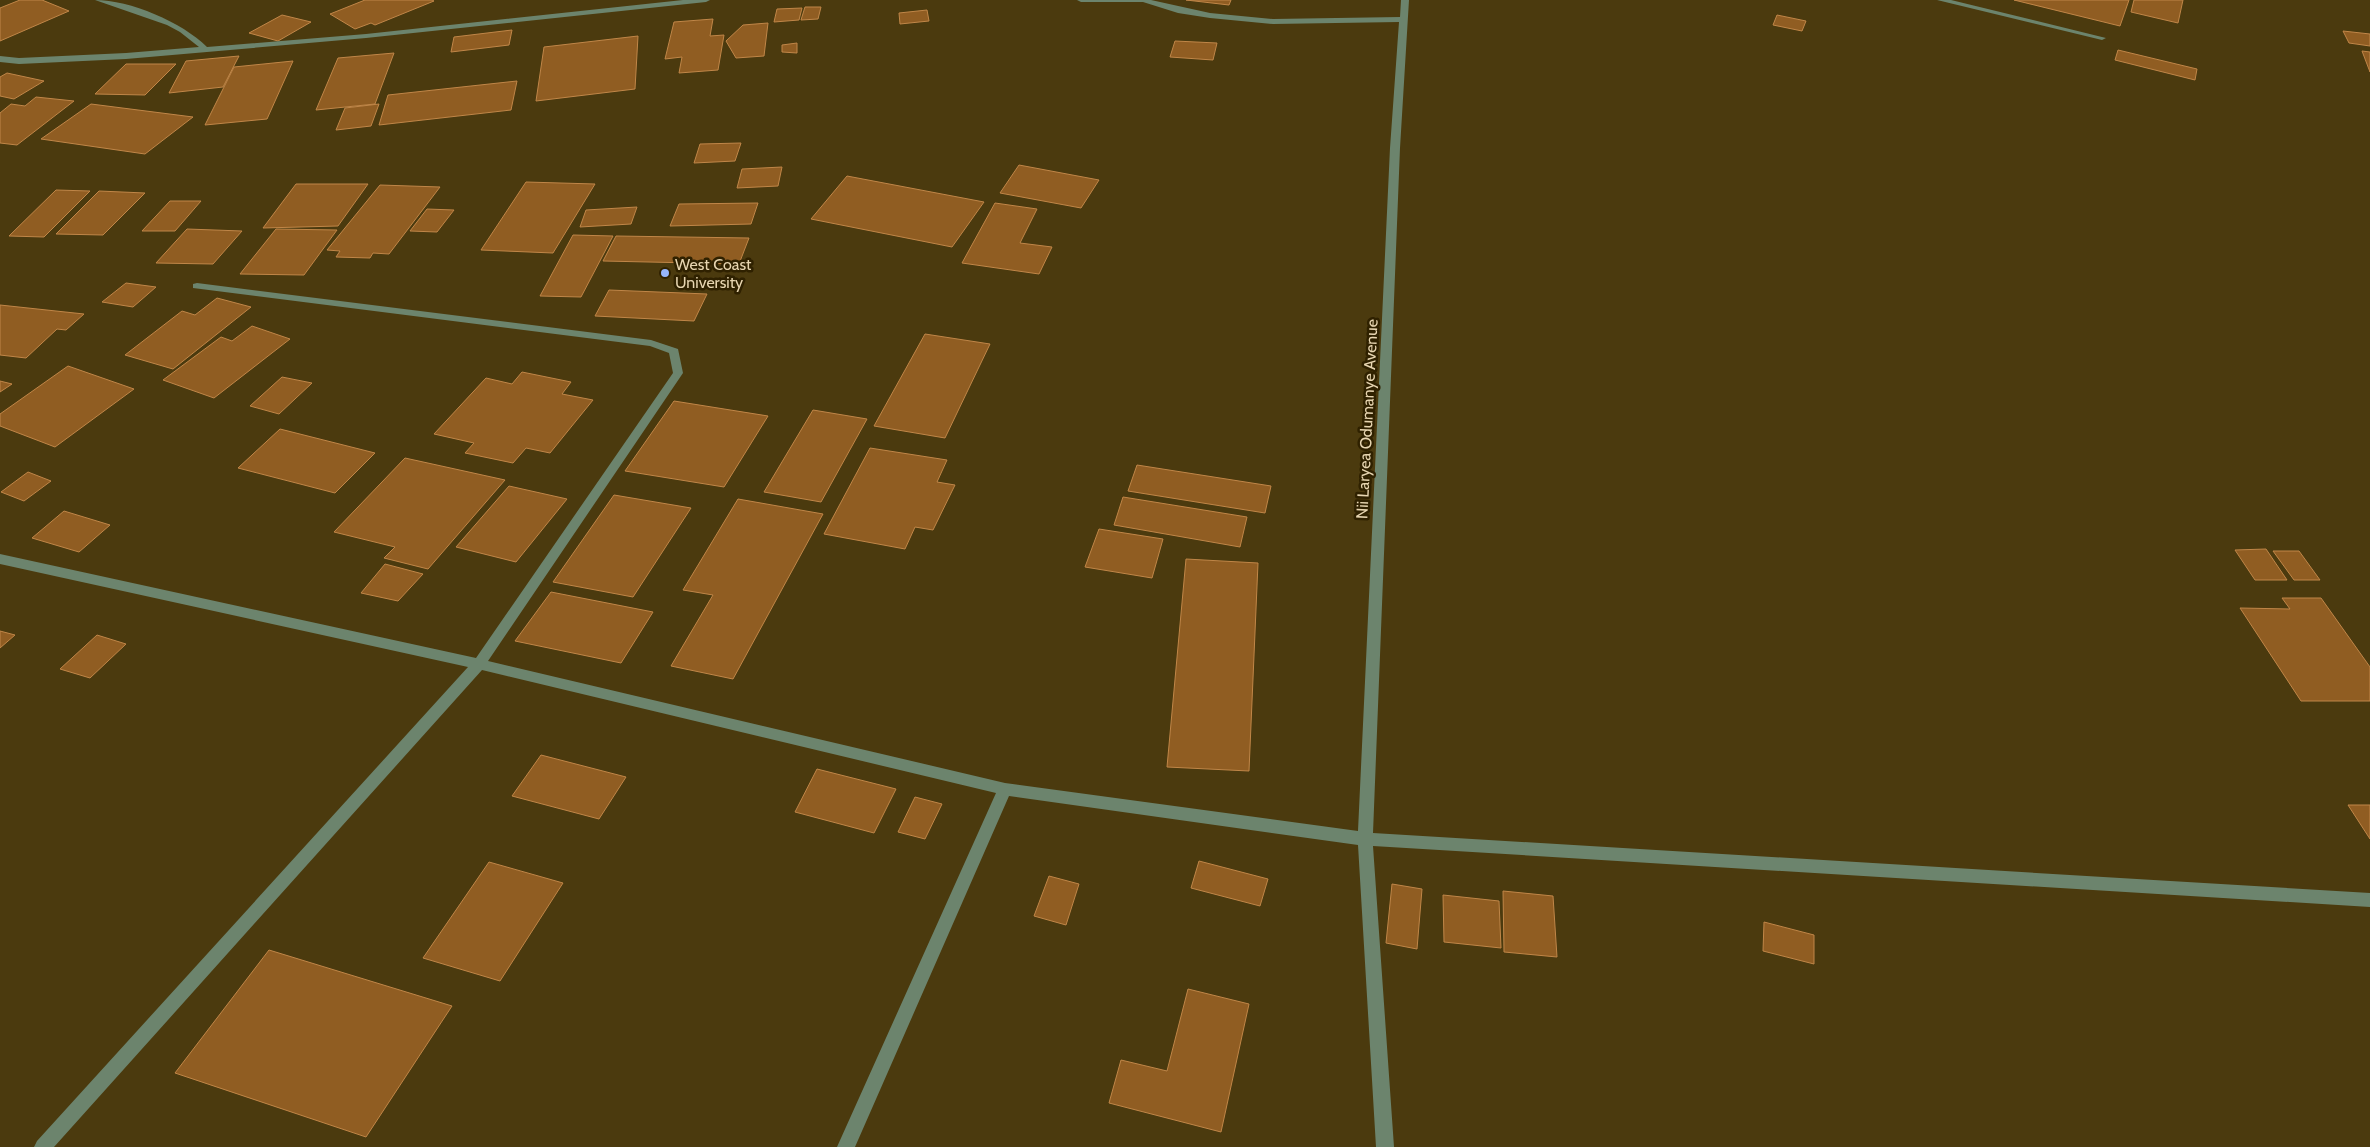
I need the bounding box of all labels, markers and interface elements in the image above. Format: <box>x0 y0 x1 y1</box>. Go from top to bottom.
place label: West Coast University <box>675 255 752 292</box>
marker: West Coast University <box>659 267 671 279</box>
street label: Nii Laryea Odumanye Avenue <box>1352 319 1382 519</box>

